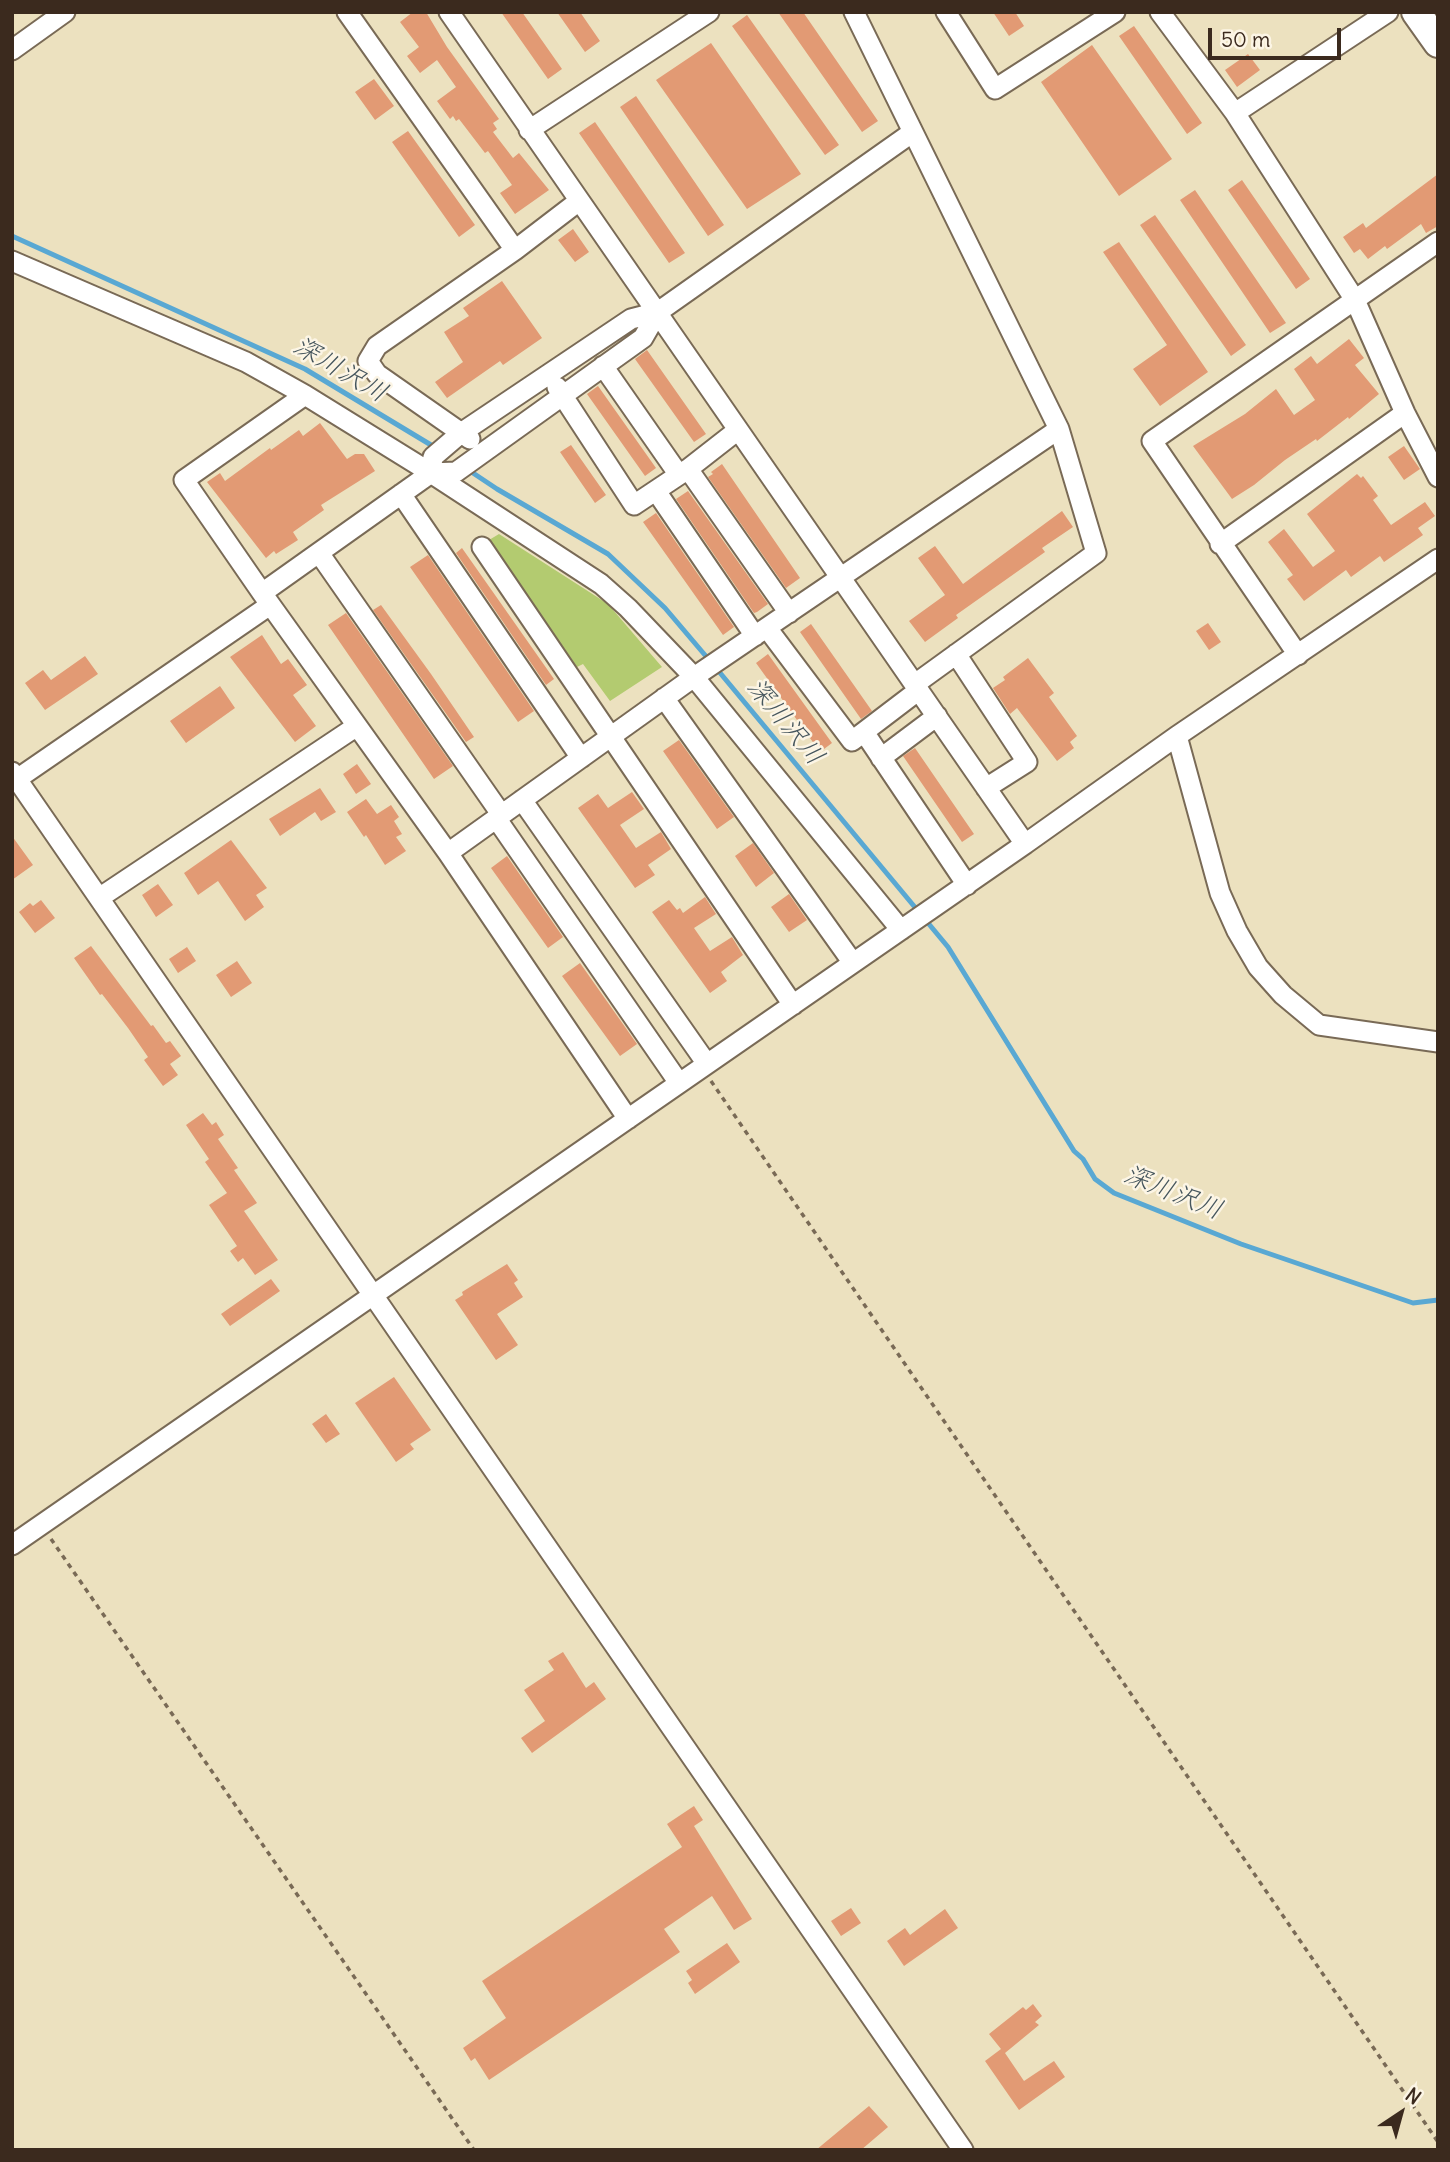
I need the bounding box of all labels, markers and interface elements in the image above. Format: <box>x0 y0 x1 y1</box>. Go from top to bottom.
scale bar <box>1212 14 1345 58</box>
text: 50 m <box>1221 26 1270 53</box>
water label: 深川沢川 <box>287 330 393 410</box>
water label: 深川沢川 <box>740 672 830 772</box>
water label: 深川沢川 <box>1119 1159 1227 1227</box>
north arrow <box>1366 2078 1436 2148</box>
text: N <box>1401 2082 1426 2110</box>

